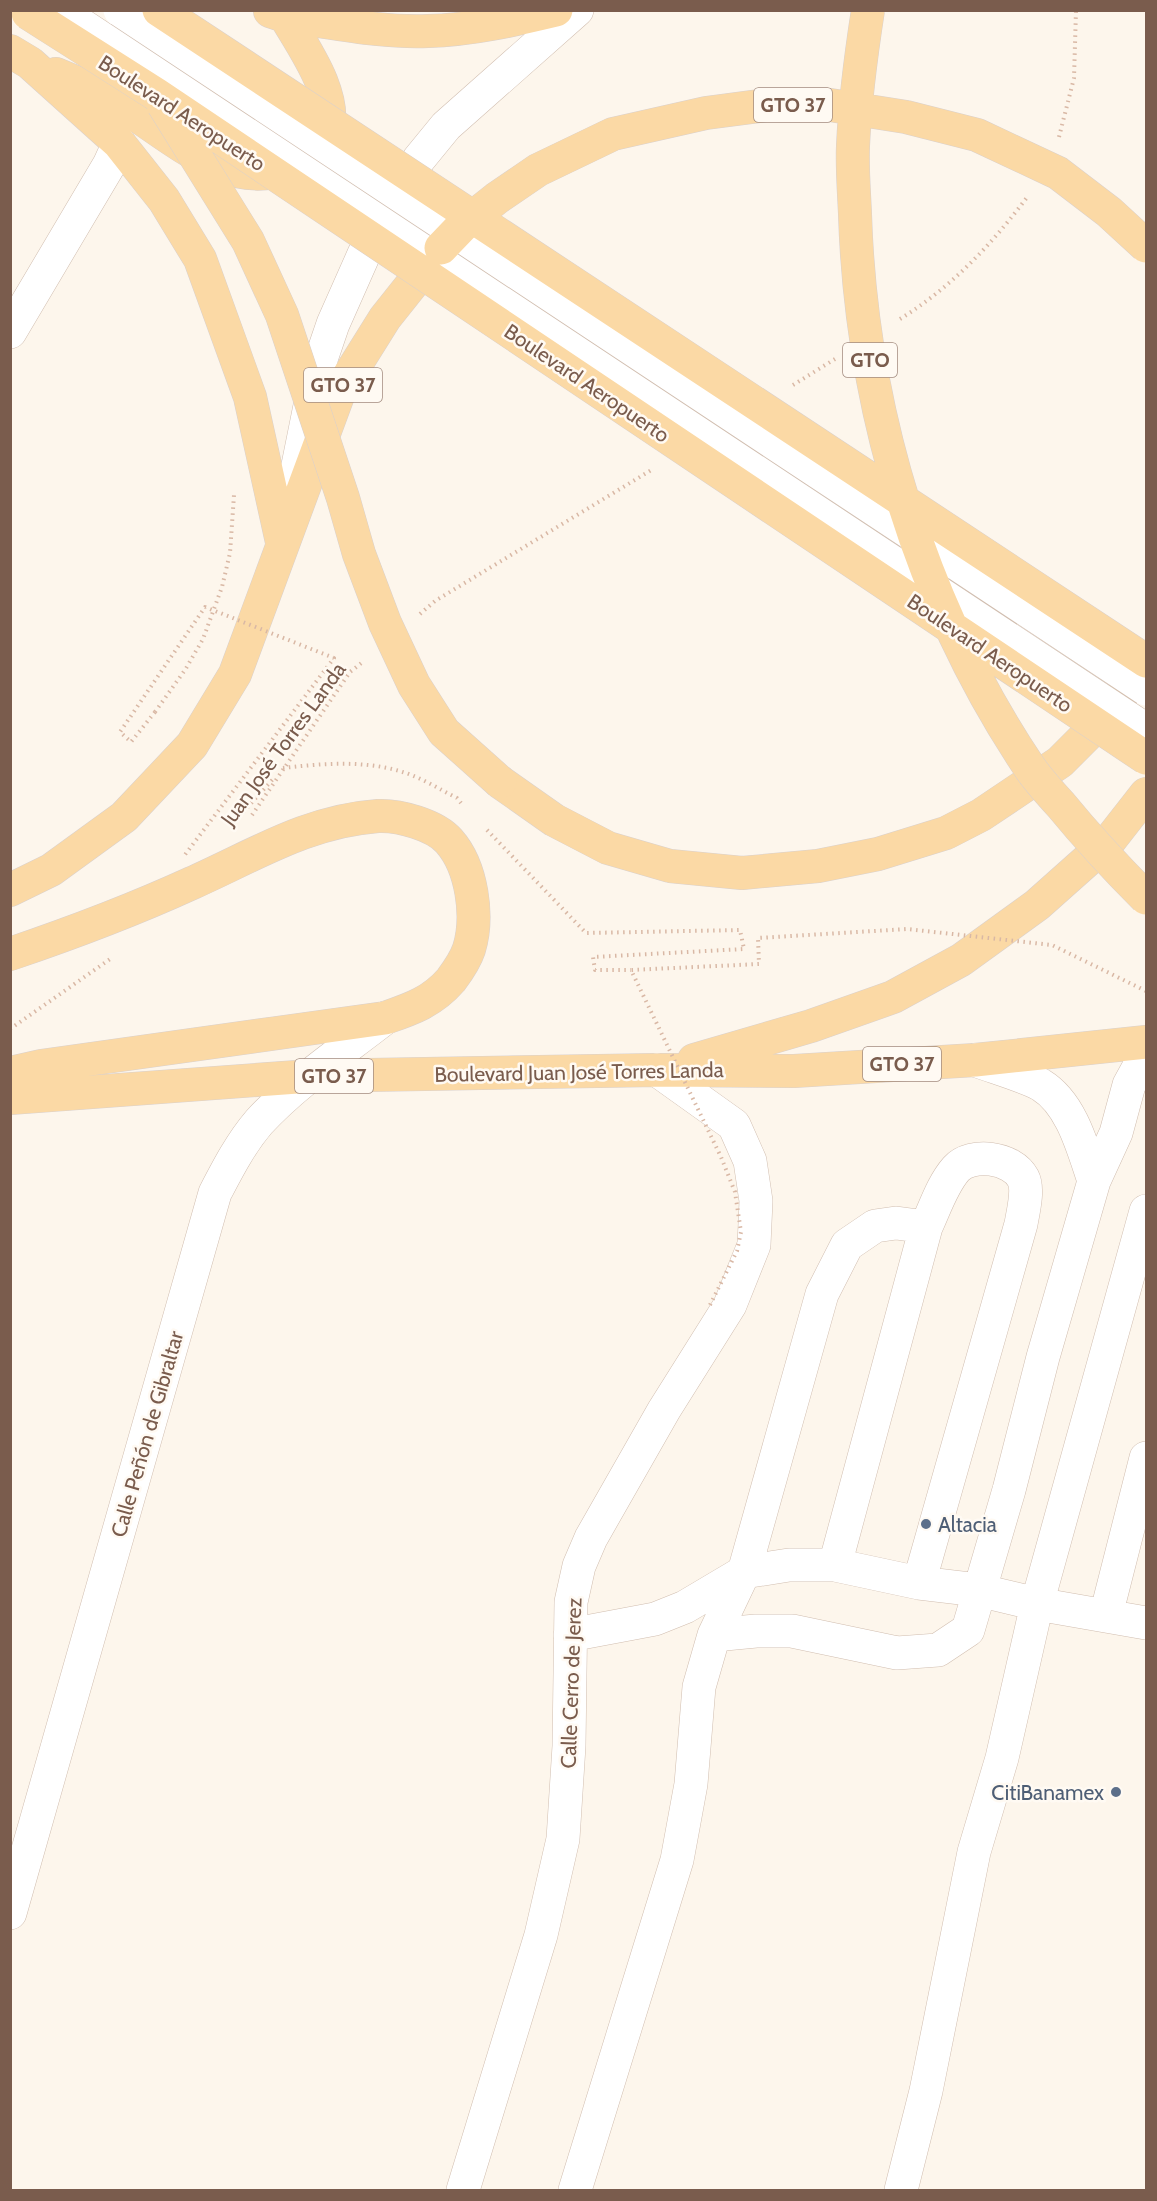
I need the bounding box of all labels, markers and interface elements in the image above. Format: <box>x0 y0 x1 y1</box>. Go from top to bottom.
street label: Boulevard Aeropuerto <box>94 50 270 176</box>
road number: GTO 37 <box>754 88 832 122</box>
street label: Boulevard Aeropuerto <box>500 318 674 448</box>
road number: GTO <box>843 343 897 377</box>
road number: GTO 37 <box>304 368 382 402</box>
street label: Boulevard Aeropuerto <box>903 588 1077 718</box>
street label: Juan José Torres Landa <box>215 657 351 831</box>
road number: GTO 37 <box>863 1047 941 1081</box>
street label: Boulevard Juan José Torres Landa <box>434 1057 724 1087</box>
road number: GTO 37 <box>295 1059 373 1093</box>
street label: Calle Peñón de Gibraltar <box>106 1328 188 1540</box>
place label: Altacia <box>938 1512 997 1537</box>
marker: Altacia <box>919 1517 933 1531</box>
street label: Calle Cerro de Jerez <box>556 1597 586 1769</box>
place label: CitiBanamex <box>991 1780 1104 1805</box>
marker: CitiBanamex <box>1109 1785 1123 1799</box>

